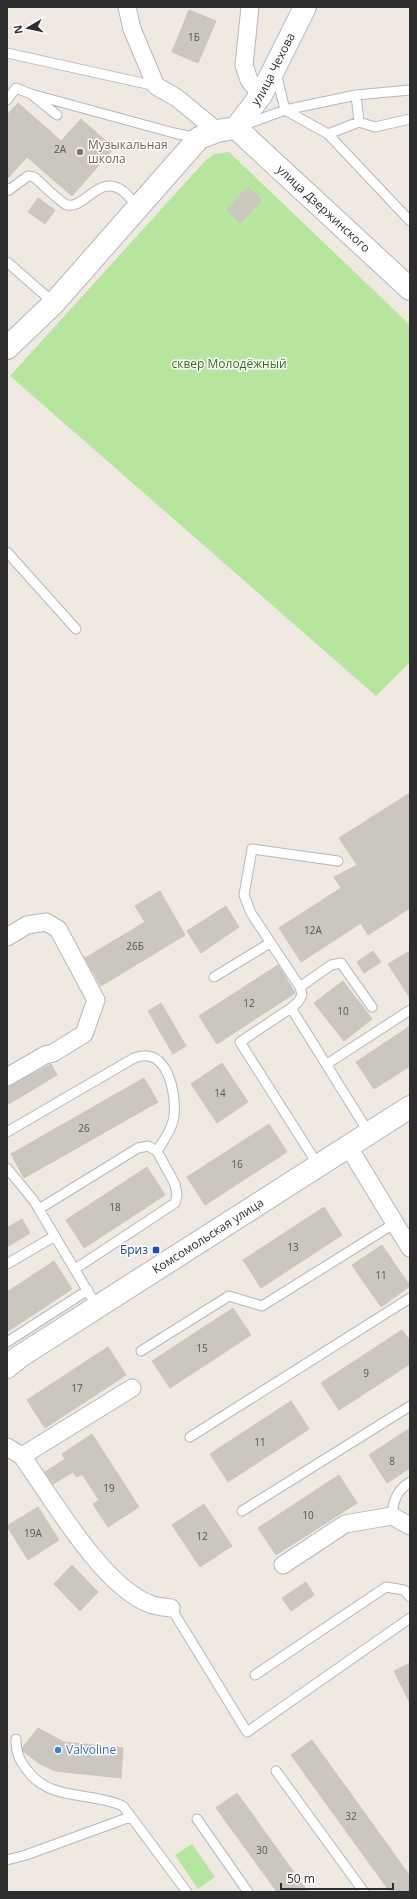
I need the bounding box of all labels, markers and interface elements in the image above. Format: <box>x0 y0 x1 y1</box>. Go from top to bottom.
north arrow <box>8 8 48 48</box>
text: N <box>10 24 26 35</box>
house number: 1Б <box>188 30 200 44</box>
street label: улица Чехова <box>247 30 299 109</box>
place label: Музыкальная школа <box>88 136 168 167</box>
house number: 2А <box>54 142 67 156</box>
marker: Музыкальная школа <box>75 147 85 157</box>
street label: улица Дзержинского <box>273 161 374 256</box>
park label: сквер Молодёжный <box>171 355 287 372</box>
house number: 12А <box>304 923 323 937</box>
house number: 26Б <box>126 939 144 953</box>
house number: 12 <box>243 996 255 1010</box>
house number: 10 <box>337 1004 349 1018</box>
house number: 14 <box>214 1086 226 1100</box>
house number: 26 <box>78 1121 90 1135</box>
house number: 16 <box>231 1157 243 1171</box>
street label: Комсомольская улица <box>149 1194 267 1278</box>
house number: 18 <box>109 1200 121 1214</box>
house number: 13 <box>287 1240 299 1254</box>
place label: Бриз <box>120 1241 148 1258</box>
marker: Бриз <box>151 1245 161 1255</box>
house number: 11 <box>375 1268 387 1282</box>
house number: 15 <box>196 1341 208 1355</box>
house number: 9 <box>363 1366 369 1380</box>
house number: 17 <box>71 1381 83 1395</box>
house number: 11 <box>254 1435 266 1449</box>
house number: 8 <box>389 1454 395 1468</box>
house number: 19 <box>103 1481 115 1495</box>
house number: 10 <box>302 1508 314 1522</box>
house number: 19А <box>24 1526 43 1540</box>
house number: 12 <box>196 1529 208 1543</box>
place label: Valvoline <box>66 1741 116 1758</box>
marker: Valvoline <box>53 1745 63 1755</box>
house number: 32 <box>345 1809 357 1823</box>
house number: 30 <box>256 1843 268 1857</box>
scale bar <box>281 1865 393 1891</box>
text: 50 m <box>287 1870 315 1887</box>

